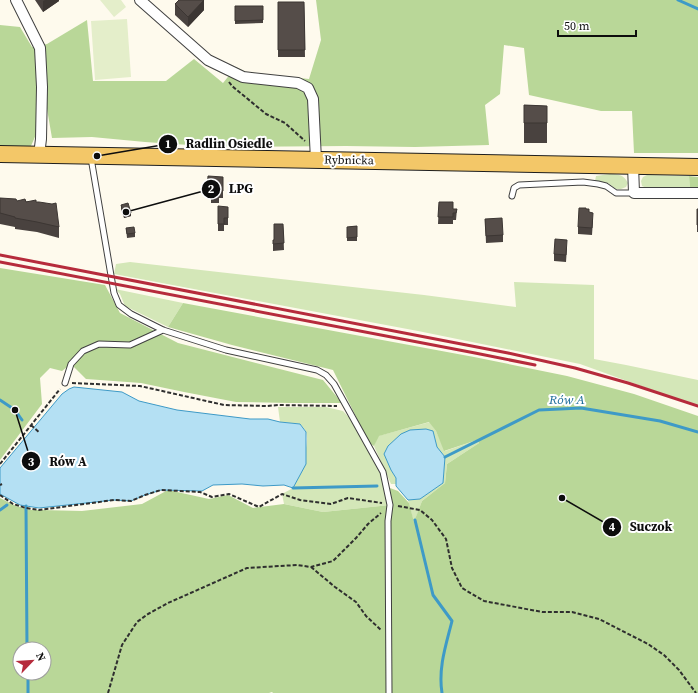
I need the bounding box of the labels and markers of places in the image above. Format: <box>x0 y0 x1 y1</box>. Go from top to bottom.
callout: Radlin Osiedle <box>158 131 281 156</box>
callout: LPG <box>201 176 261 201</box>
callout: Rów A <box>21 449 95 474</box>
callout: Suczok <box>602 514 681 539</box>

